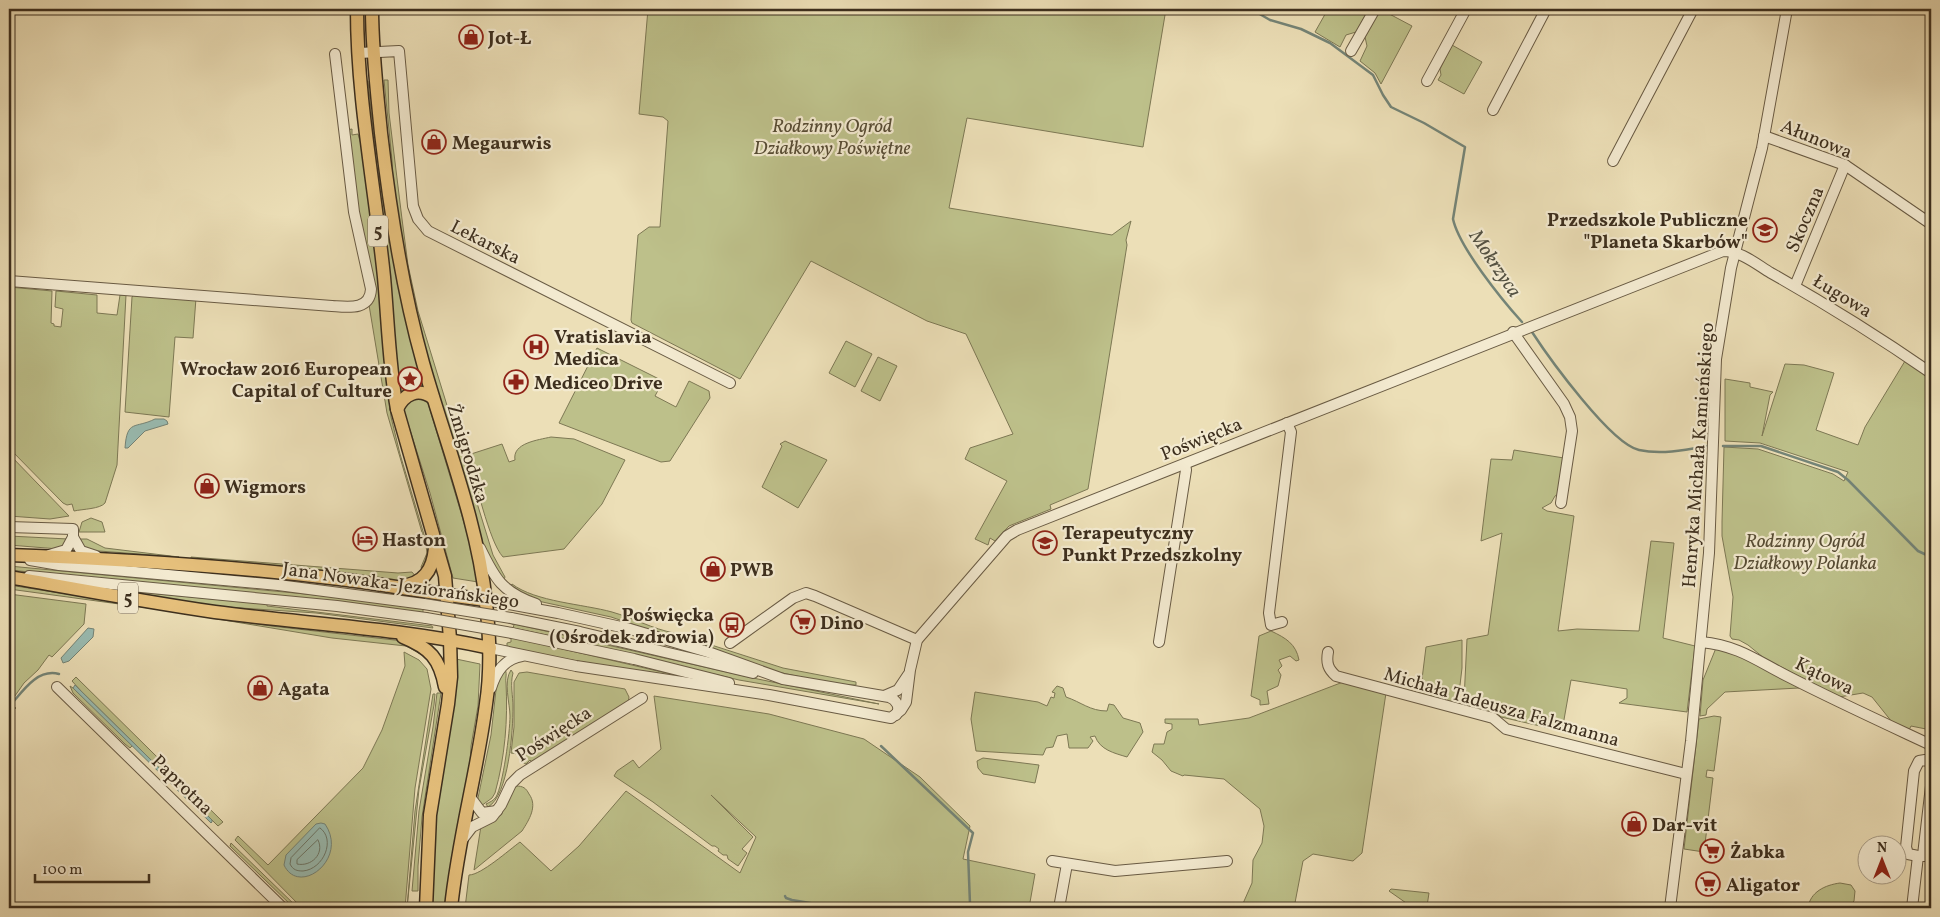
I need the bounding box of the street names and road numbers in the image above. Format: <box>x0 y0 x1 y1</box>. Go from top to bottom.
street label: Ałunowa <box>1777 114 1856 166</box>
street label: Skoczna <box>1780 183 1831 257</box>
street label: Lekarska <box>446 214 525 271</box>
road number: 5 <box>368 216 388 247</box>
street label: Ługowa <box>1807 269 1877 325</box>
street label: Henryka Michała Kamieńskiego <box>1677 322 1721 589</box>
street label: Żmigrodzka <box>440 401 494 506</box>
street label: Poświęcka <box>1157 412 1246 468</box>
street label: Jana Nowaka-Jeziorańskiego <box>281 556 521 615</box>
road number: 5 <box>118 582 138 614</box>
street label: Kątowa <box>1790 651 1858 702</box>
street label: Michała Tadeusza Falzmanna <box>1381 662 1622 754</box>
street label: Poświęcka <box>511 700 597 769</box>
street label: Paprotna <box>145 749 218 822</box>

